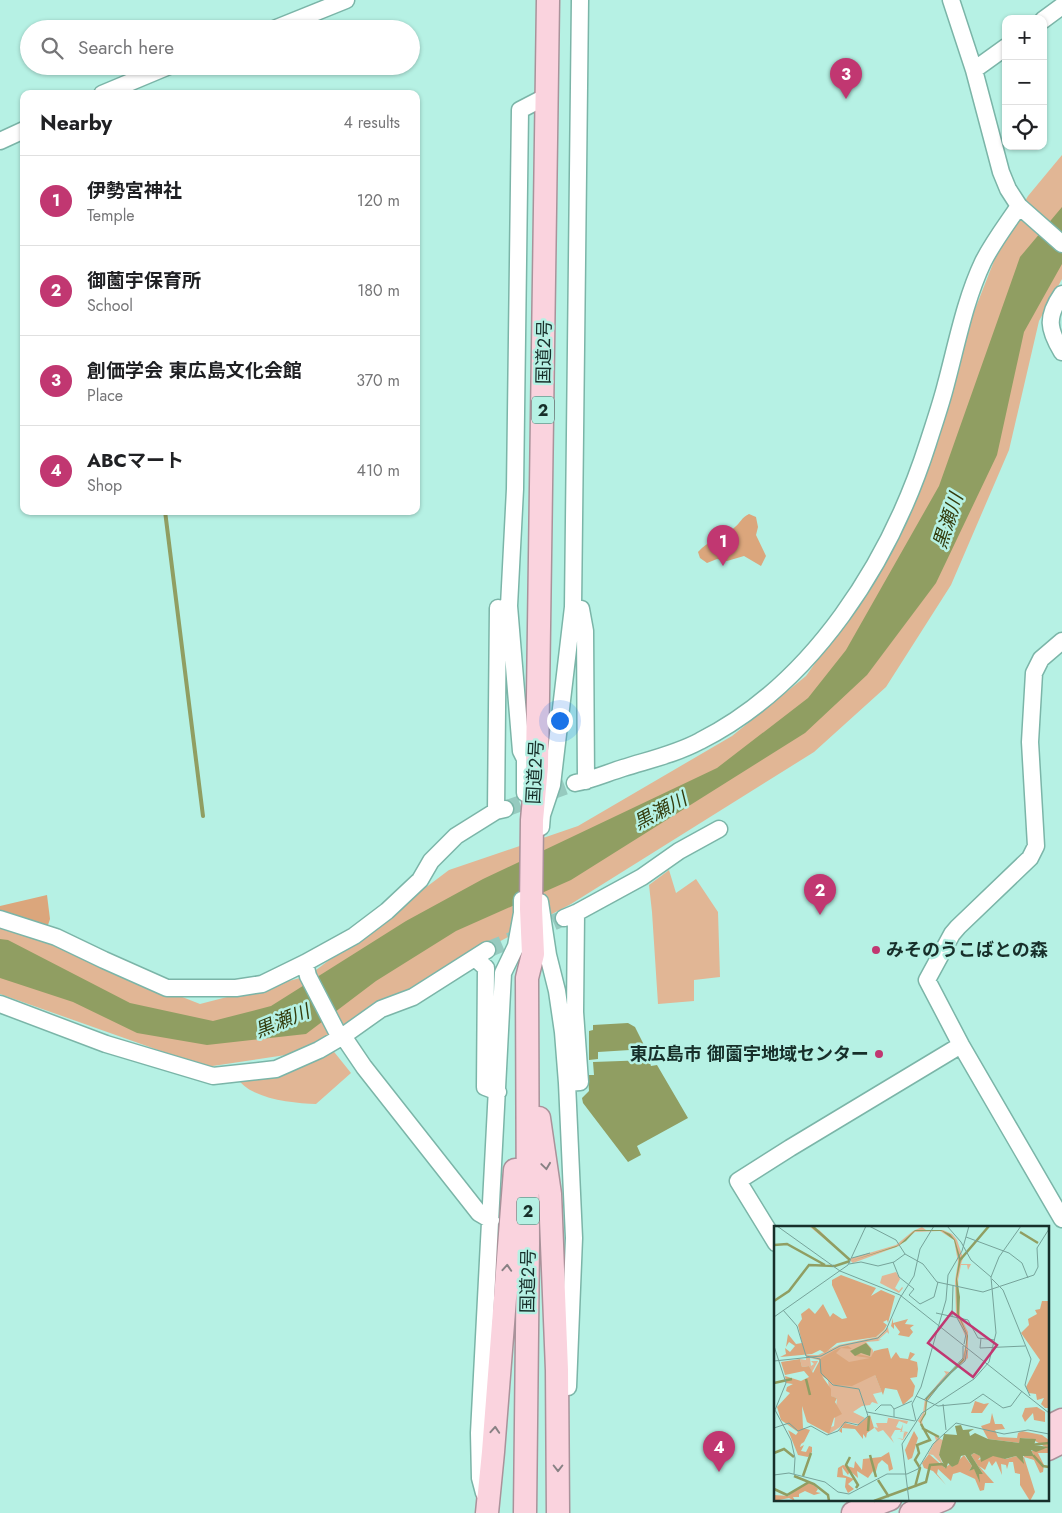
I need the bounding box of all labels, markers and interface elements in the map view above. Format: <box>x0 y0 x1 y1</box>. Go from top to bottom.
map controls <box>1002 15 1047 150</box>
button: + <box>1002 15 1047 60</box>
search box <box>20 20 420 75</box>
icon: search <box>38 34 66 62</box>
text: Search here <box>78 34 174 61</box>
pin: 3 <box>830 58 862 99</box>
button: − <box>1002 60 1047 105</box>
button: locate <box>1002 105 1047 150</box>
text: Nearby <box>40 108 112 138</box>
text: 4 results <box>344 111 400 134</box>
text: 伊勢宮神社 <box>87 177 182 204</box>
text: 1 <box>52 189 60 212</box>
text: 120 m <box>357 189 400 212</box>
text: Temple <box>87 204 135 227</box>
text: 御薗宇保育所 <box>87 267 201 294</box>
text: 2 <box>51 279 61 302</box>
text: 180 m <box>357 279 400 302</box>
text: School <box>87 294 133 317</box>
street label: 国道2号 <box>530 320 558 384</box>
text: 創価学会 東広島文化会館 <box>87 357 302 384</box>
text: 3 <box>51 369 61 392</box>
text: 370 m <box>356 369 400 392</box>
text: Place <box>87 384 123 407</box>
road number: 2 <box>532 396 554 424</box>
text: ABCマート <box>87 447 184 474</box>
text: 4 <box>50 459 62 482</box>
text: 410 m <box>357 459 400 482</box>
text: Shop <box>87 474 122 497</box>
water label: 黒瀬川 <box>926 488 970 552</box>
pin: 1 <box>707 525 739 566</box>
your location <box>547 708 573 734</box>
street label: 国道2号 <box>520 739 550 805</box>
water label: 黒瀬川 <box>628 785 693 836</box>
pin: 2 <box>804 874 836 915</box>
place label: みそのうこばとの森 <box>886 937 1048 963</box>
marker: みそのうこばとの森 <box>870 944 882 956</box>
water label: 黒瀬川 <box>251 997 315 1044</box>
place label: 東広島市 御薗宇地域センター <box>630 1041 869 1067</box>
marker: 東広島市 御薗宇地域センター <box>873 1048 885 1060</box>
one-way arrow <box>540 1162 551 1170</box>
road number: 2 <box>517 1198 539 1224</box>
inset map <box>774 1226 1050 1500</box>
street label: 国道2号 <box>514 1249 542 1313</box>
one-way arrow <box>501 1263 512 1271</box>
one-way arrow <box>489 1425 500 1433</box>
pin: 4 <box>703 1431 735 1472</box>
one-way arrow <box>553 1464 563 1472</box>

